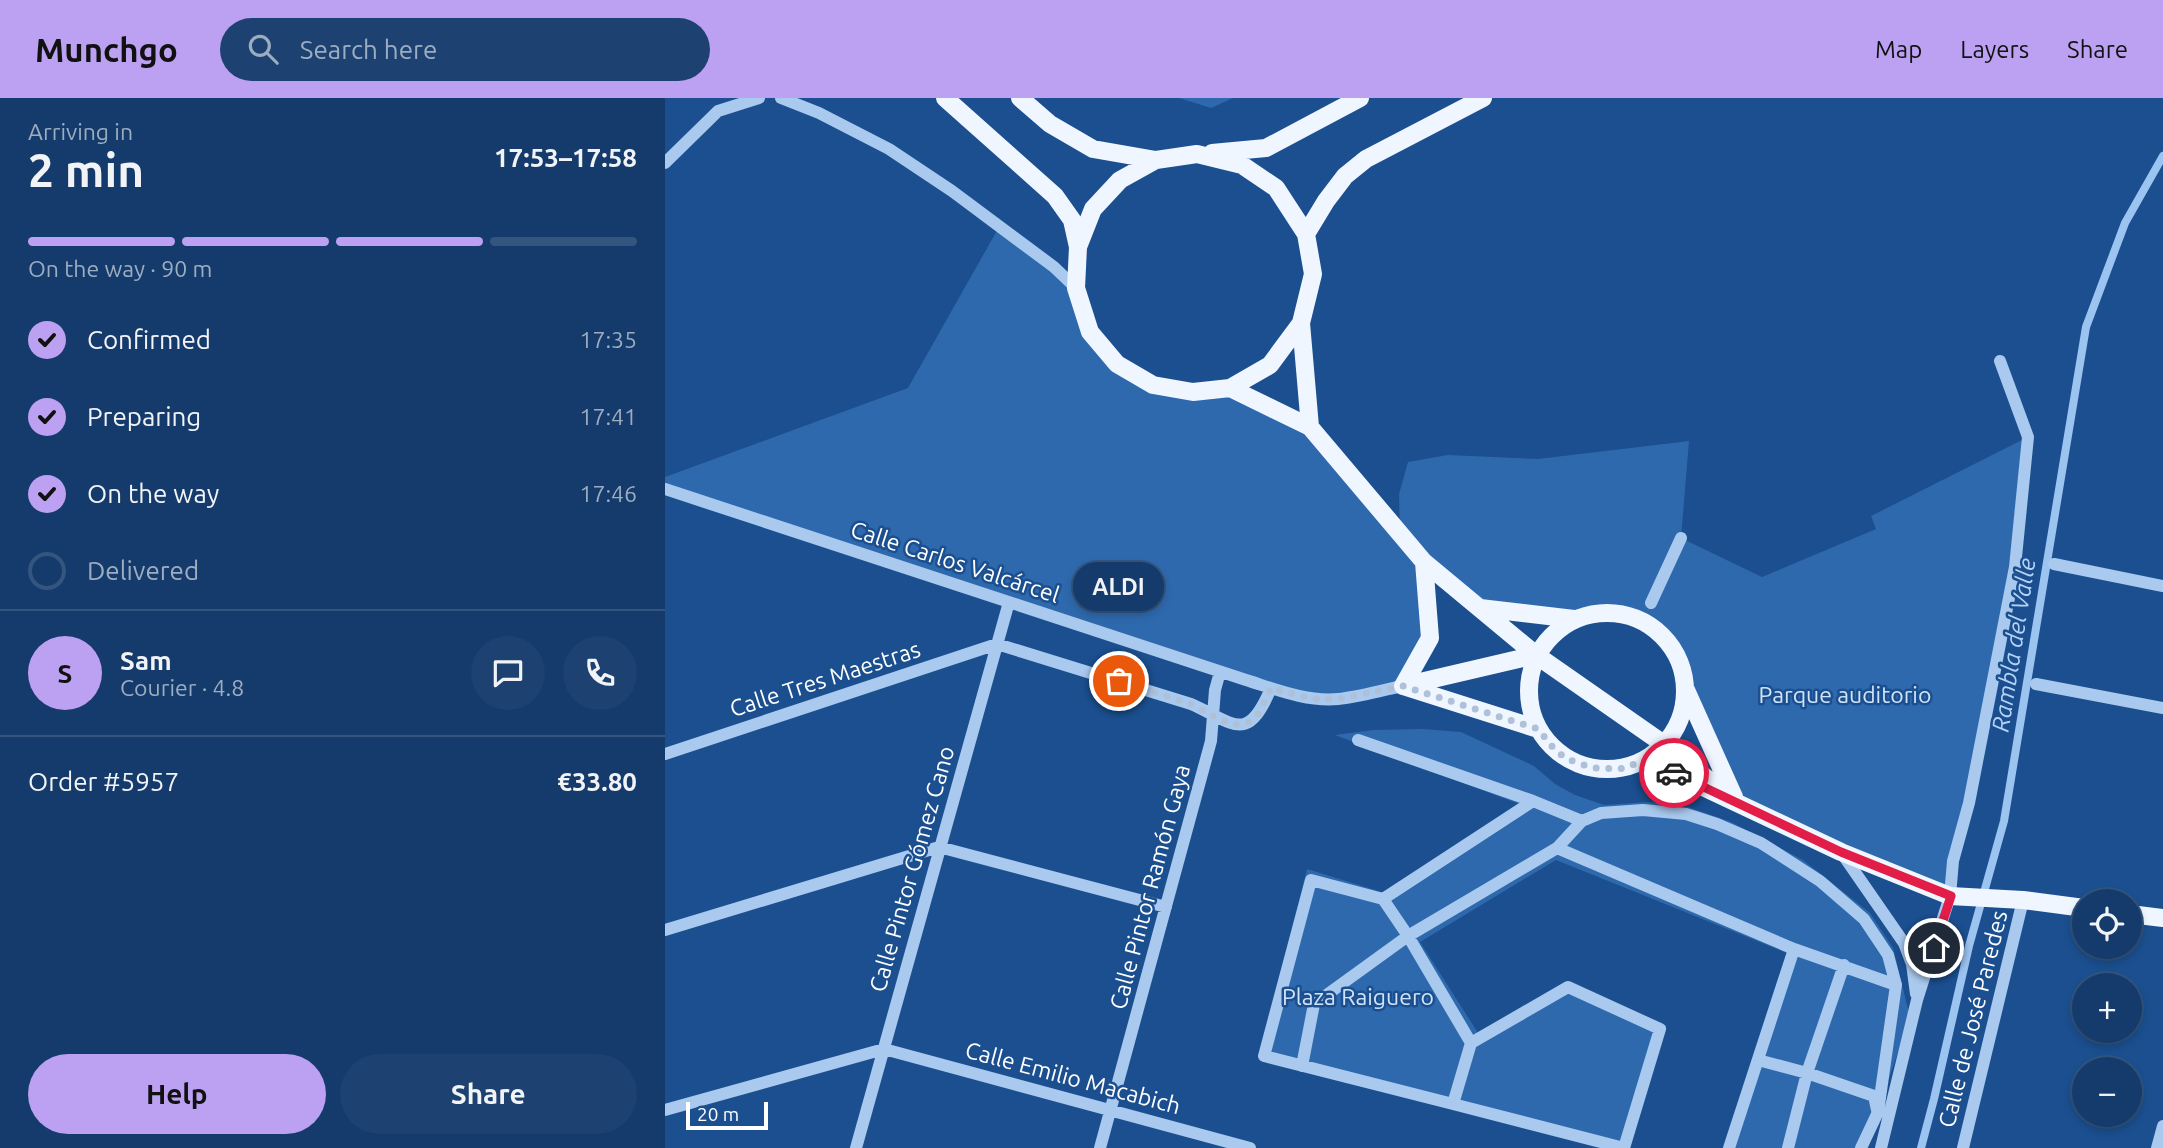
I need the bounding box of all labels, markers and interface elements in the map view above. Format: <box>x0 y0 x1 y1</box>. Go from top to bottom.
search box <box>220 18 710 81</box>
icon: search <box>244 30 282 68</box>
text: Munchgo <box>35 31 178 68</box>
text: Search here <box>300 35 437 64</box>
text: Map <box>1875 36 1922 63</box>
text: Layers <box>1960 36 2029 63</box>
text: Share <box>2067 36 2128 63</box>
text: Arriving in <box>28 119 133 144</box>
text: 17:53–17:58 <box>494 143 637 172</box>
text: 2 min <box>28 144 144 196</box>
text: On the way · 90 m <box>28 256 212 281</box>
icon: check <box>28 321 66 359</box>
text: Confirmed <box>87 325 211 354</box>
text: 17:35 <box>579 327 637 352</box>
icon: check <box>28 398 66 436</box>
text: Preparing <box>87 402 201 431</box>
text: 17:41 <box>579 404 637 429</box>
icon: check <box>28 475 66 513</box>
text: On the way <box>87 479 219 508</box>
text: 17:46 <box>579 481 637 506</box>
street label: Calle Carlos Valcárcel <box>848 516 1063 607</box>
text: Delivered <box>87 556 199 585</box>
water label: Rambla del Valle <box>1986 556 2041 734</box>
callout: ALDI <box>1073 562 1165 611</box>
text: ALDI <box>1092 574 1145 599</box>
button: chat <box>471 636 545 710</box>
button: phone <box>563 636 637 710</box>
street label: Calle Tres Maestras <box>727 636 923 721</box>
text: Sam <box>120 646 172 675</box>
pin <box>1089 651 1149 711</box>
text: S <box>58 659 72 688</box>
icon: bag <box>1100 662 1138 700</box>
text: Courier · 4.8 <box>120 675 244 700</box>
park label: Parque auditorio <box>1759 682 1931 707</box>
courier <box>1639 738 1709 808</box>
street label: Calle Pintor Gómez Cano <box>864 743 959 995</box>
icon: car <box>1655 754 1693 792</box>
street label: Calle Pintor Ramón Gaya <box>1105 762 1194 1012</box>
text: Order #5957 <box>28 767 179 796</box>
text: €33.80 <box>557 767 637 796</box>
map controls <box>2072 889 2142 1127</box>
button: locate <box>2072 889 2142 959</box>
street label: Calle de José Paredes <box>1933 908 2012 1130</box>
pin <box>1904 918 1964 978</box>
icon: home <box>1915 929 1953 967</box>
button: + <box>2072 973 2142 1043</box>
park label: Plaza Raiguero <box>1282 984 1434 1009</box>
street label: Calle Emilio Macabich <box>963 1037 1183 1118</box>
button: Help <box>28 1054 326 1134</box>
button: Share <box>340 1054 637 1134</box>
button: − <box>2072 1057 2142 1127</box>
scale bar <box>686 1099 768 1131</box>
text: 20 m <box>697 1103 739 1125</box>

